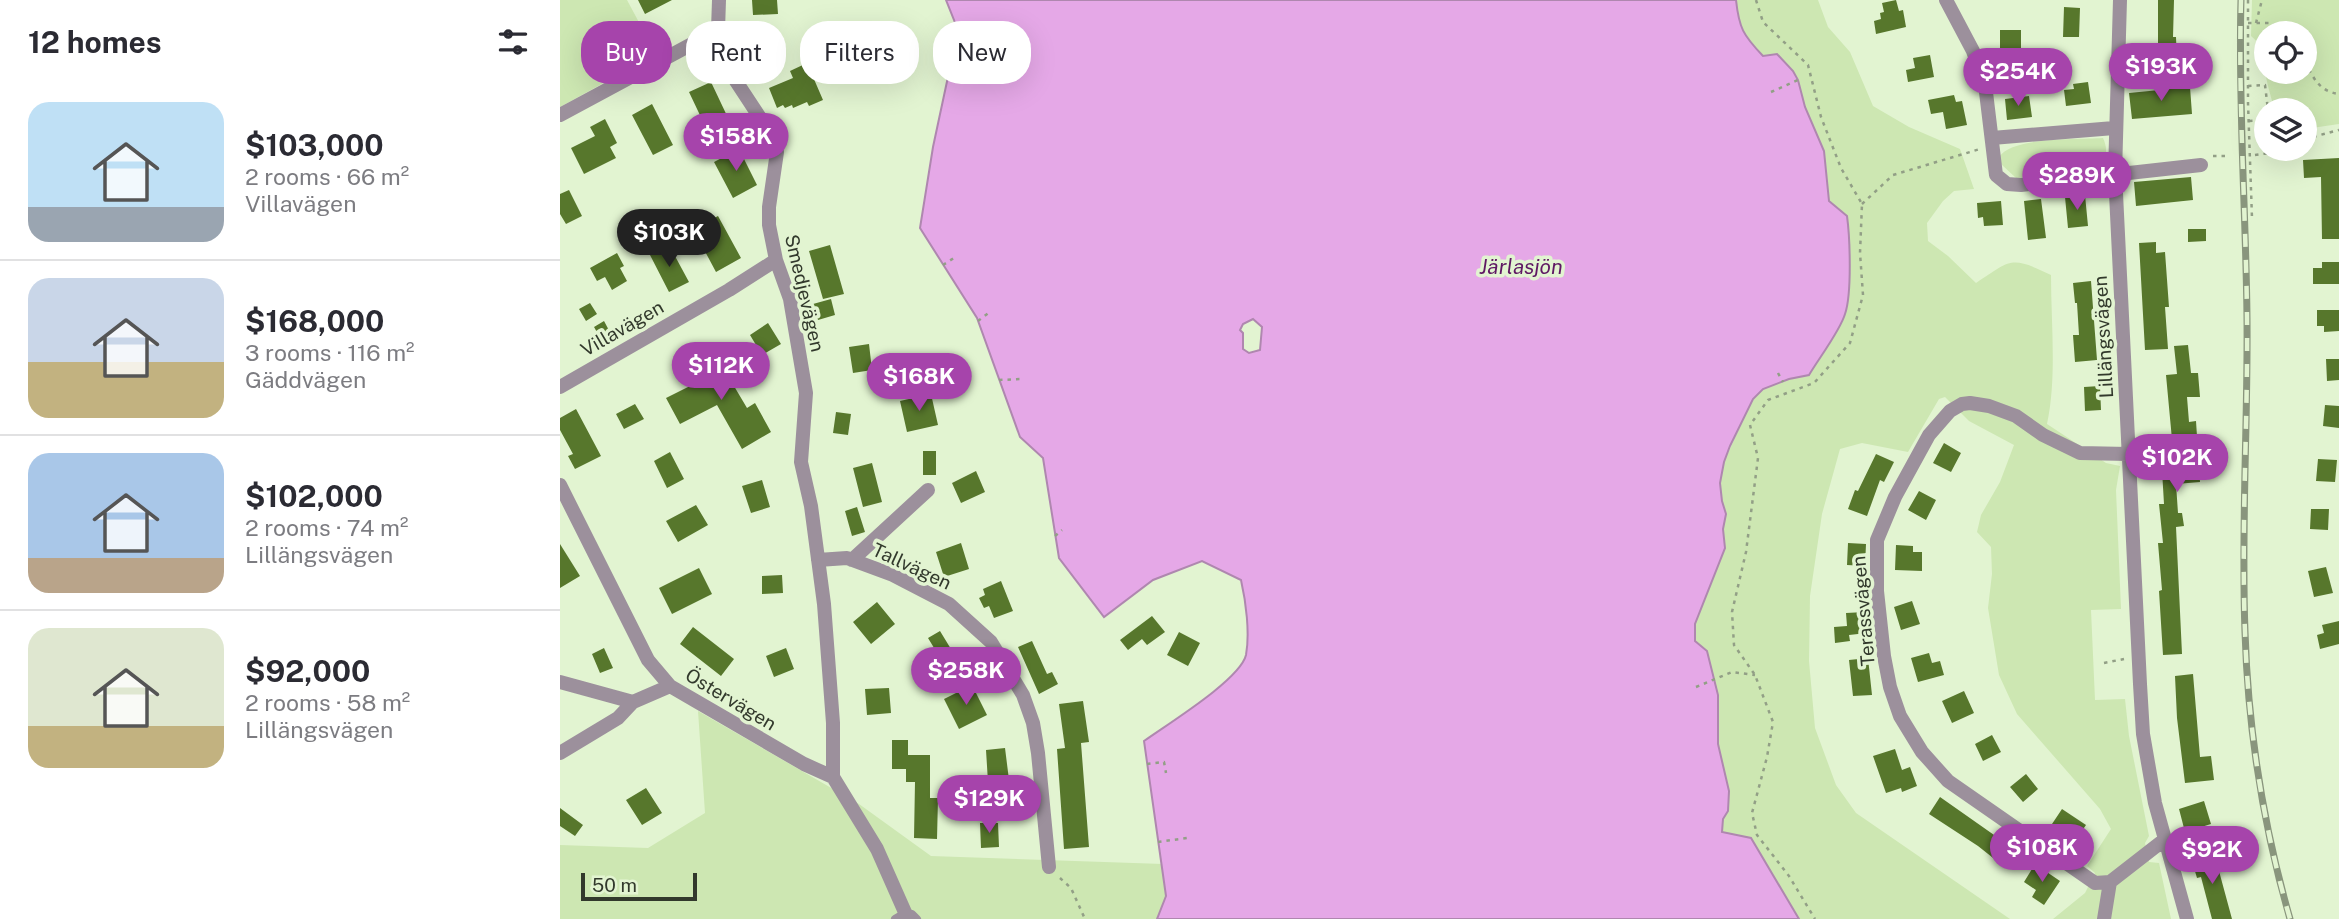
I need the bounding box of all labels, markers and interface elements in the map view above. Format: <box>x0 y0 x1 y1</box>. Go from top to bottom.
chip: Buy <box>581 21 672 84</box>
chip: Rent <box>686 21 786 84</box>
chip: Filters <box>800 21 919 84</box>
chip: New <box>933 21 1031 84</box>
map controls <box>2254 21 2317 161</box>
button: locate <box>2254 21 2317 84</box>
icon: filters <box>494 23 532 61</box>
text: 12 homes <box>28 24 162 60</box>
pin: $193K <box>2112 43 2210 103</box>
pin: $254K <box>1969 48 2067 108</box>
text: $193K <box>2125 52 2197 79</box>
text: $254K <box>1979 57 2057 84</box>
button: layers <box>2254 98 2317 161</box>
pin: $158K <box>687 114 785 173</box>
text: $158K <box>700 122 772 149</box>
text: $103,000 <box>245 127 384 163</box>
icon: home <box>84 130 168 214</box>
pin: $289K <box>2028 152 2126 212</box>
text: $289K <box>2038 161 2116 188</box>
text: 2 rooms · 66 m² <box>245 163 409 190</box>
text: Villavägen <box>245 190 356 217</box>
pin: $103K <box>620 210 718 269</box>
text: $103K <box>633 218 705 245</box>
street label: Smedjevägen <box>781 232 829 354</box>
water label: Järlasjön <box>1479 254 1563 279</box>
street label: Lillängsvägen <box>2089 275 2117 399</box>
street label: Villavägen <box>577 295 667 361</box>
text: $168,000 <box>245 303 384 339</box>
icon: home <box>84 306 168 390</box>
text: 3 rooms · 116 m² <box>245 339 415 366</box>
pin: $112K <box>672 342 770 402</box>
text: $112K <box>688 351 754 378</box>
pin: $168K <box>870 354 968 413</box>
text: $168K <box>883 362 955 389</box>
text: Gäddvägen <box>245 366 366 393</box>
pin: $102K <box>2128 434 2226 494</box>
text: $102K <box>2141 443 2213 470</box>
text: $102,000 <box>245 478 383 514</box>
icon: home <box>84 481 168 565</box>
text: 2 rooms · 74 m² <box>245 514 408 541</box>
street label: Tallvägen <box>869 538 955 594</box>
text: Lillängsvägen <box>245 541 393 568</box>
street label: Terassvägen <box>1847 555 1879 667</box>
pin: $258K <box>917 648 1015 707</box>
text: $92,000 <box>245 653 370 689</box>
icon: home <box>84 656 168 740</box>
text: $258K <box>927 656 1005 683</box>
street label: Östervägen <box>682 663 780 735</box>
text: 2 rooms · 58 m² <box>245 689 410 716</box>
text: Lillängsvägen <box>245 716 393 743</box>
pin: $129K <box>940 776 1038 835</box>
text: $129K <box>953 784 1025 811</box>
pin: $108K <box>1993 824 2091 884</box>
pin: $92K <box>2171 826 2253 886</box>
text: $108K <box>2006 833 2078 860</box>
text: $92K <box>2181 835 2243 862</box>
scale bar <box>581 870 696 902</box>
text: 50 m <box>592 874 637 896</box>

